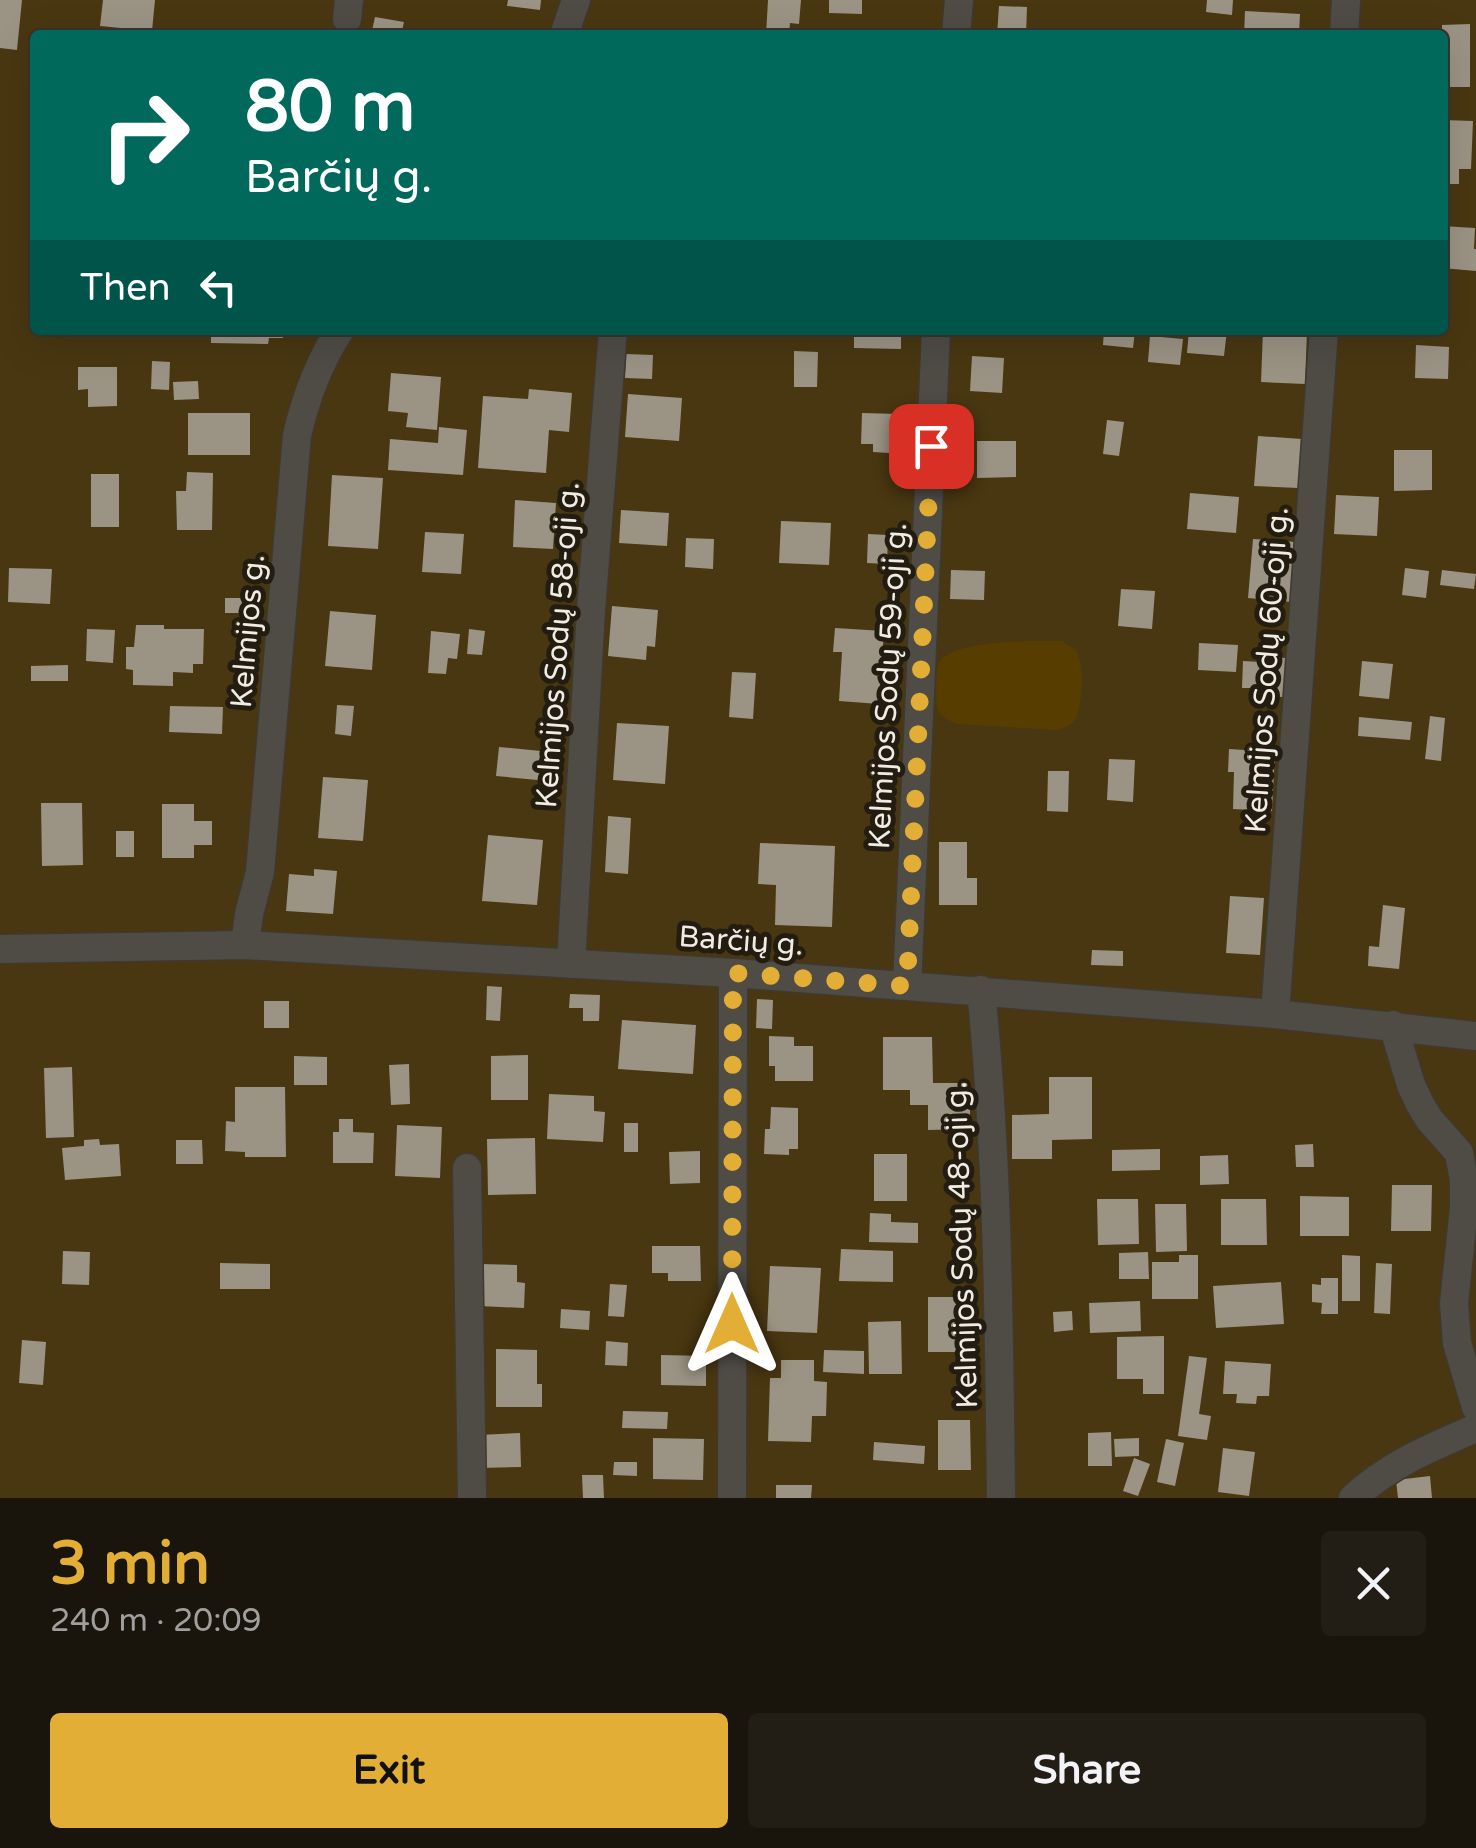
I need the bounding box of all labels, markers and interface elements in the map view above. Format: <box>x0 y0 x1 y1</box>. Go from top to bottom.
text: 80 m <box>245 66 415 150</box>
icon: right <box>80 70 210 200</box>
text: Barčių g. <box>245 151 432 205</box>
icon: left <box>191 260 246 315</box>
text: Then <box>80 265 171 311</box>
pin <box>889 404 974 489</box>
icon: arrive <box>904 419 959 474</box>
street label: Kelmijos Sodų 58-oji g. <box>528 481 588 809</box>
street label: Kelmijos Sodų 60-oji g. <box>1237 506 1297 834</box>
street label: Kelmijos Sodų 59-oji g. <box>861 522 915 850</box>
street label: Kelmijos g. <box>223 553 273 709</box>
street label: Barčių g. <box>677 918 805 964</box>
street label: Kelmijos Sodų 48-oji g. <box>938 1081 986 1409</box>
position arrow <box>680 1272 784 1376</box>
text: 3 min <box>50 1528 210 1600</box>
button: close <box>1321 1531 1426 1636</box>
text: 240 m · 20:09 <box>50 1602 262 1640</box>
button: Exit <box>50 1713 728 1828</box>
button: Share <box>748 1713 1426 1828</box>

